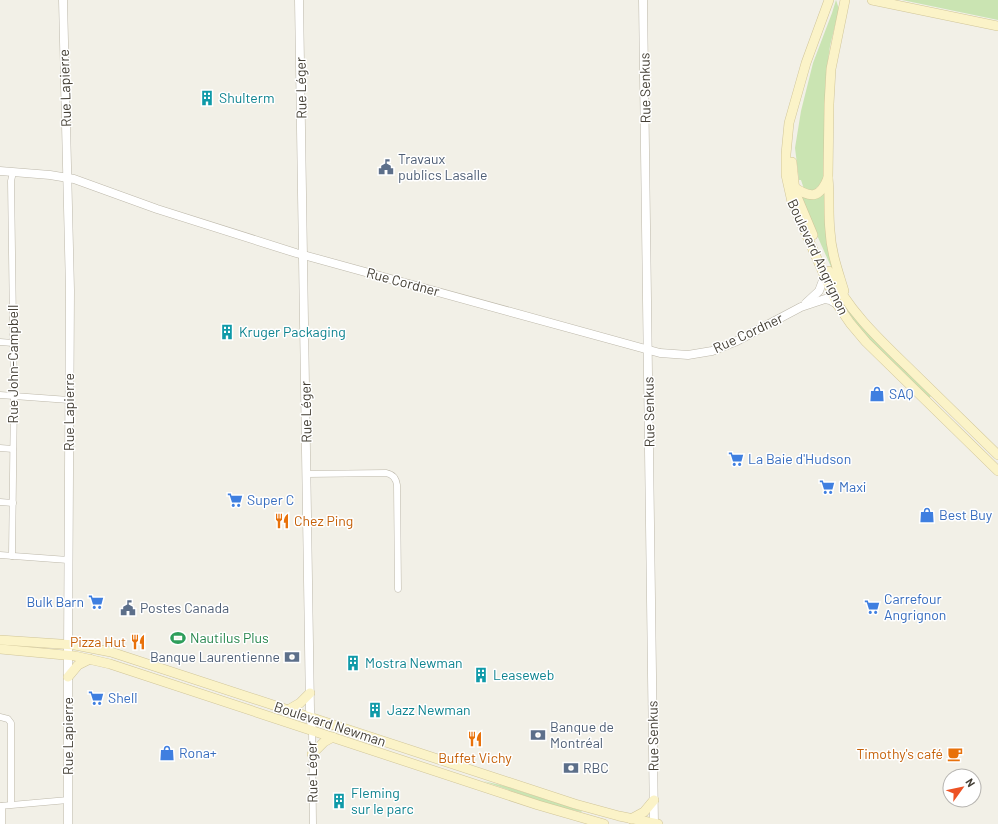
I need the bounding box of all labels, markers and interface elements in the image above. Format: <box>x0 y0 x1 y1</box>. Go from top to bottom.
street label: Rue Lapierre <box>55 49 74 127</box>
street label: Rue Senkus <box>635 52 654 124</box>
street label: Rue Léger <box>291 57 310 119</box>
building icon: Shulterm <box>198 89 216 107</box>
place label: Shulterm <box>219 89 274 106</box>
place label: Travaux publics Lasalle <box>398 150 487 183</box>
public building icon: Travaux publics Lasalle <box>377 158 395 176</box>
street label: Boulevard Angrignon <box>784 196 853 317</box>
street label: Rue Cordner <box>365 264 442 299</box>
street label: Rue John-Campbell <box>4 305 21 423</box>
street label: Rue Cordner <box>710 309 785 356</box>
building icon: Kruger Packaging <box>218 323 236 341</box>
place label: Kruger Packaging <box>239 323 346 340</box>
street label: Rue Lapierre <box>60 373 77 451</box>
street label: Rue Senkus <box>639 376 658 448</box>
street label: Rue Léger <box>296 381 315 443</box>
shop icon: SAQ <box>868 385 886 403</box>
place label: SAQ <box>889 385 914 402</box>
supermarket icon: La Baie d'Hudson <box>727 450 745 468</box>
place label: La Baie d'Hudson <box>748 450 851 467</box>
supermarket icon: Maxi <box>818 478 836 496</box>
place label: Maxi <box>839 478 866 495</box>
supermarket icon: Super C <box>226 491 244 509</box>
place label: Super C <box>247 491 294 508</box>
shop icon: Best Buy <box>918 506 936 524</box>
place label: Best Buy <box>939 506 993 523</box>
restaurant icon: Chez Ping <box>273 512 291 530</box>
place label: Chez Ping <box>294 512 353 529</box>
place label: Carrefour Angrignon <box>884 590 946 623</box>
place label: Bulk Barn <box>26 593 84 610</box>
supermarket icon: Bulk Barn <box>87 593 105 611</box>
supermarket icon: Carrefour Angrignon <box>863 598 881 616</box>
public building icon: Postes Canada <box>119 599 137 617</box>
place label: Postes Canada <box>140 599 229 616</box>
sports icon: Nautilus Plus <box>169 629 187 647</box>
place label: Nautilus Plus <box>190 629 269 646</box>
place label: Pizza Hut <box>70 633 126 650</box>
restaurant icon: Pizza Hut <box>129 633 147 651</box>
place label: Banque Laurentienne <box>150 648 280 665</box>
bank icon: Banque Laurentienne <box>283 648 301 666</box>
building icon: Mostra Newman <box>344 654 362 672</box>
place label: Mostra Newman <box>365 654 463 671</box>
building icon: Leaseweb <box>472 666 490 684</box>
place label: Leaseweb <box>493 666 554 683</box>
supermarket icon: Shell <box>87 689 105 707</box>
place label: Shell <box>108 689 138 706</box>
street label: Rue Lapierre <box>59 697 76 775</box>
street label: Boulevard Newman <box>272 697 388 750</box>
street label: Rue Senkus <box>643 700 662 772</box>
building icon: Jazz Newman <box>366 701 384 719</box>
place label: Jazz Newman <box>387 701 471 718</box>
place label: Banque de Montréal <box>550 718 614 751</box>
bank icon: Banque de Montréal <box>529 726 547 744</box>
restaurant icon: Buffet Vichy <box>466 730 484 748</box>
street label: Rue Léger <box>302 741 321 803</box>
shop icon: Rona+ <box>158 744 176 762</box>
place label: Rona+ <box>179 744 217 761</box>
place label: Timothy's café <box>856 745 943 762</box>
cafe icon: Timothy's café <box>946 745 964 763</box>
place label: Buffet Vichy <box>438 749 512 766</box>
bank icon: RBC <box>562 759 580 777</box>
place label: RBC <box>583 759 609 776</box>
north arrow <box>942 768 982 808</box>
text: N <box>963 776 978 789</box>
place label: Fleming sur le parc <box>351 784 414 817</box>
building icon: Fleming sur le parc <box>330 792 348 810</box>

